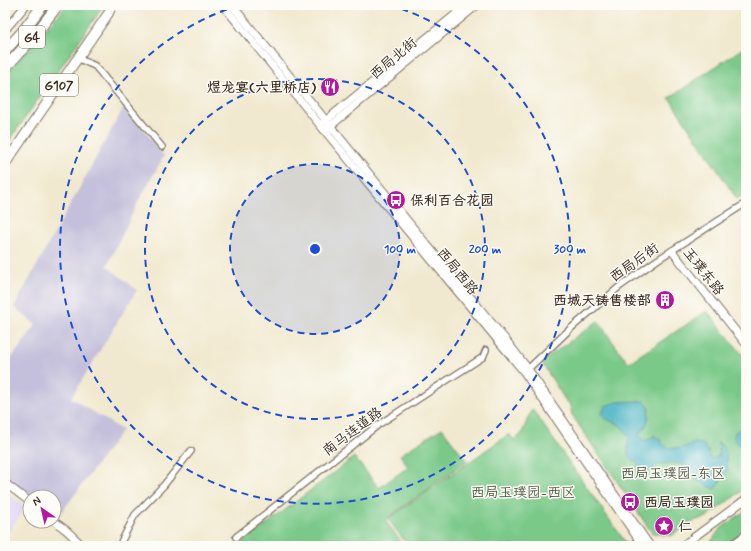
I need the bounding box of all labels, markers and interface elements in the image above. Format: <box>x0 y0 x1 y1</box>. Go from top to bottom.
road number: G4 <box>19 26 45 48</box>
street label: 西局北街 <box>366 34 421 84</box>
road number: G107 <box>40 74 78 96</box>
restaurant icon: 煜龙宴(六里桥店) <box>319 76 341 98</box>
place label: 煜龙宴(六里桥店) <box>207 79 316 97</box>
bus stop icon: 保利百合花园 <box>385 189 407 211</box>
place label: 保利百合花园 <box>410 192 494 210</box>
street label: 西局后街 <box>606 239 663 286</box>
centre of rings <box>308 242 322 256</box>
text: 100 m <box>384 242 417 258</box>
text: 200 m <box>469 242 502 258</box>
text: 300 m <box>554 242 587 258</box>
street label: 西局西路 <box>433 244 482 299</box>
street label: 玉璞东路 <box>679 244 728 299</box>
building icon: 西城天铸售楼部 <box>654 289 676 311</box>
place label: 西城天铸售楼部 <box>553 292 651 310</box>
street label: 南马连道路 <box>319 404 386 460</box>
park label: 西局玉璞园-东区 <box>621 465 725 483</box>
park label: 西局玉璞园-西区 <box>471 484 575 502</box>
north arrow <box>22 489 62 529</box>
bus stop icon: 西局玉璞园 <box>619 491 641 513</box>
text: N <box>30 494 44 509</box>
place label: 西局玉璞园 <box>644 494 714 512</box>
place icon: 仁 <box>653 515 675 537</box>
place label: 仁 <box>678 518 692 536</box>

